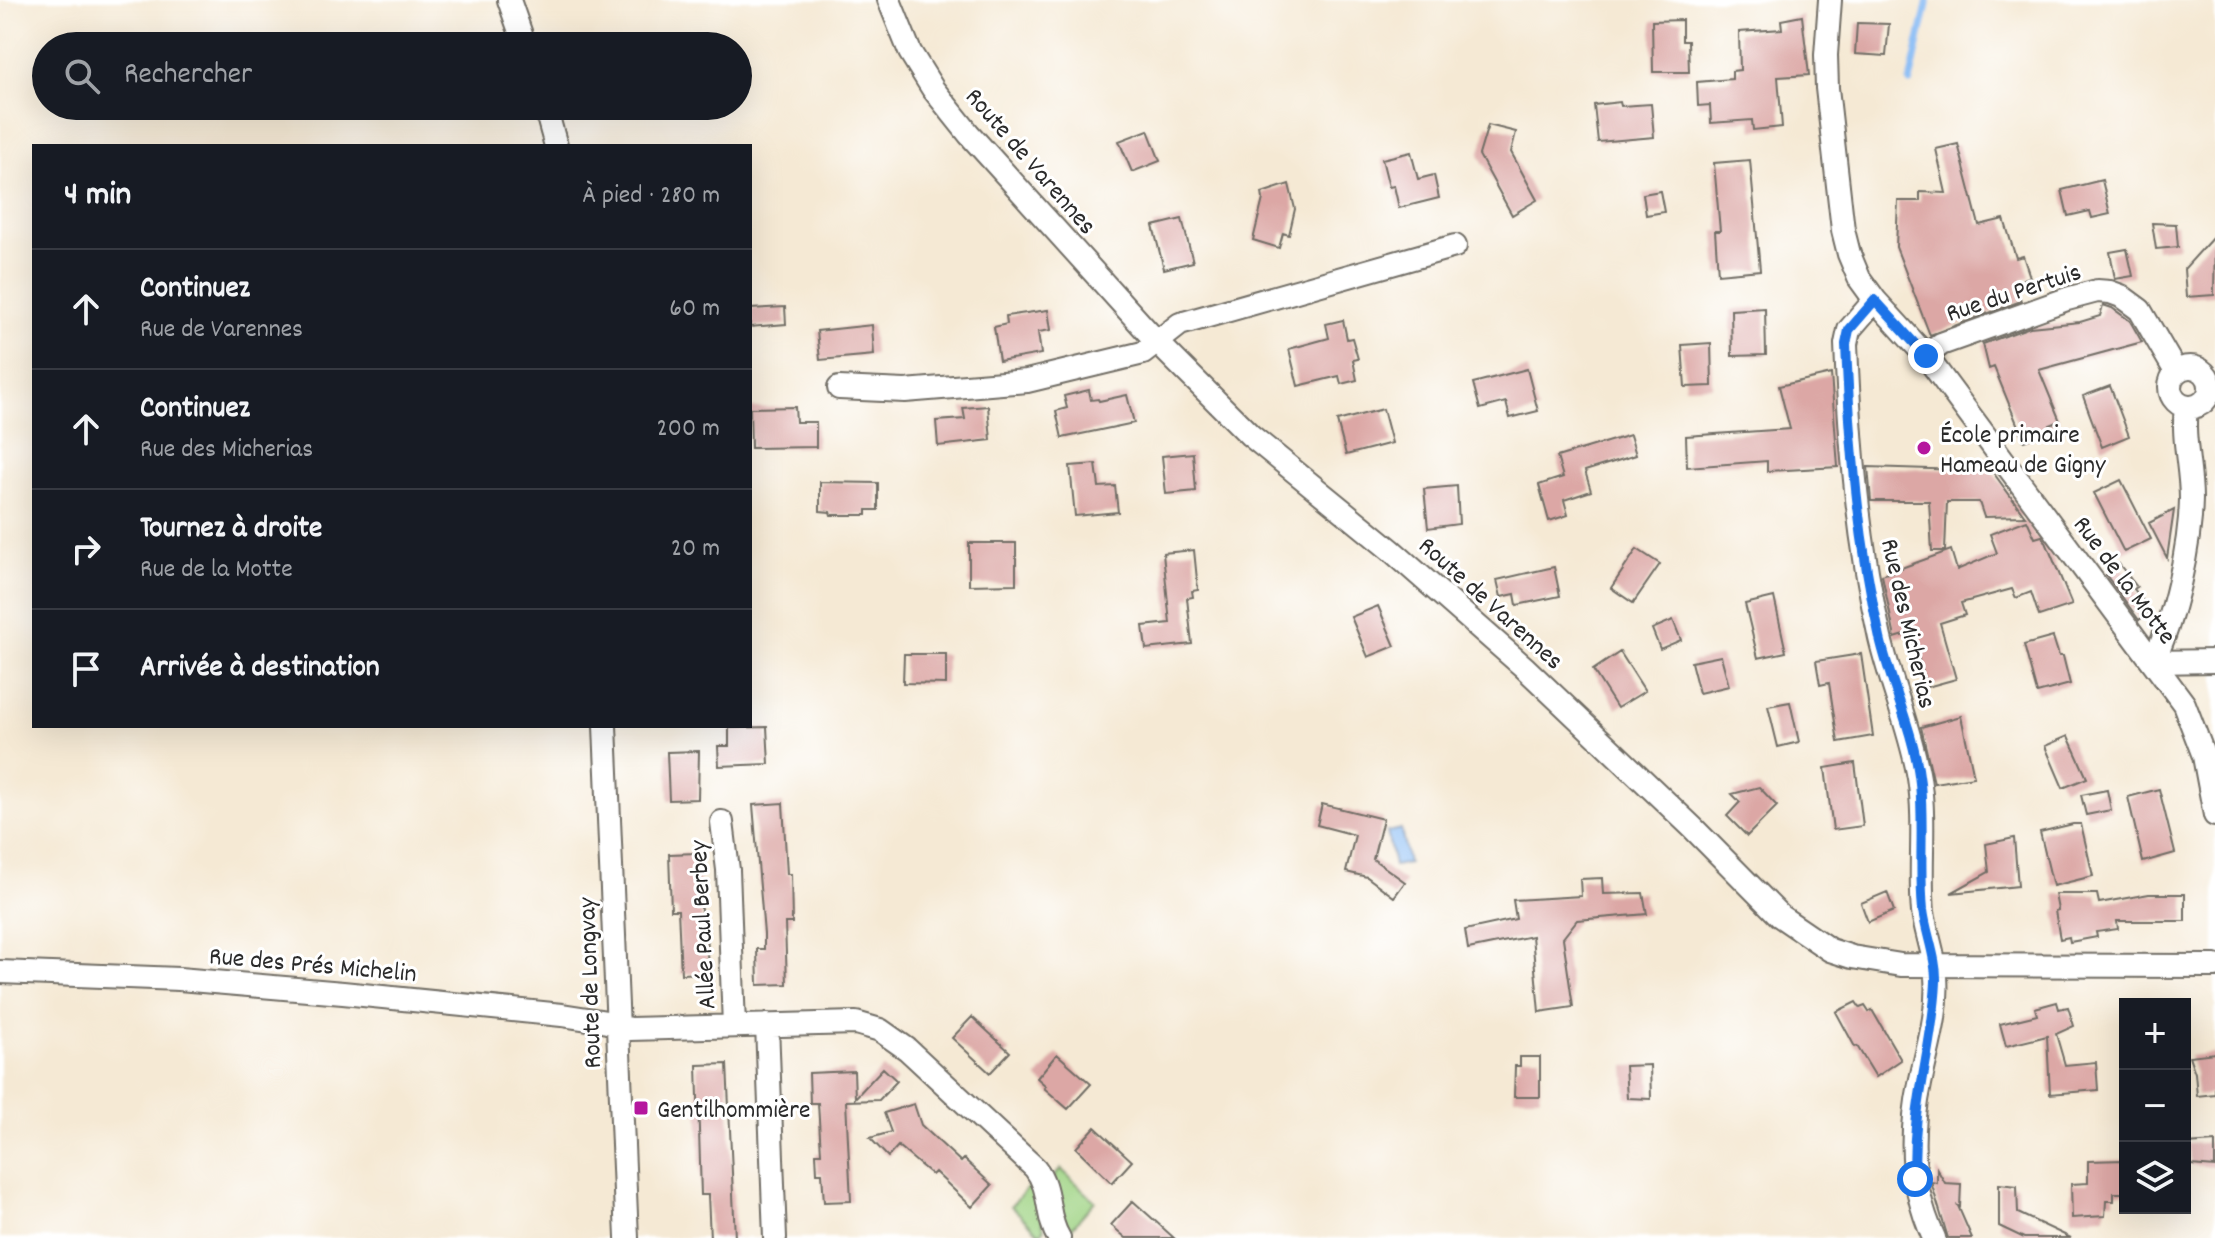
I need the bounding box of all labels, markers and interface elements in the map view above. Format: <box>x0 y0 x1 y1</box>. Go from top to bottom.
search box <box>32 32 752 120</box>
icon: search <box>60 54 104 98</box>
text: Rechercher <box>124 55 252 98</box>
street label: Route de Varennes <box>955 81 1104 244</box>
text: 4 min <box>64 172 131 221</box>
text: À pied · 280 m <box>583 178 720 215</box>
street label: Rue du Pertuis <box>1942 255 2086 334</box>
text: Continuez <box>140 269 250 312</box>
icon: ahead <box>64 287 108 331</box>
text: 60 m <box>669 291 720 328</box>
text: Rue de Varennes <box>140 312 303 349</box>
route end <box>1908 338 1944 374</box>
text: Continuez <box>140 389 250 432</box>
icon: ahead <box>64 407 108 451</box>
text: 200 m <box>656 411 720 448</box>
place label: École primaire Hameau de Gigny <box>1940 418 2106 485</box>
text: Rue des Micherias <box>140 432 313 469</box>
marker: École primaire Hameau de Gigny <box>1915 439 1933 457</box>
text: Tournez à droite <box>140 509 322 552</box>
street label: Rue de la Motte <box>2063 509 2184 653</box>
icon: right <box>64 527 108 571</box>
street label: Route de Varennes <box>1409 529 1570 680</box>
text: 20 m <box>671 531 720 568</box>
street label: Rue des Micherias <box>1869 535 1944 712</box>
text: Rue de la Motte <box>140 552 293 589</box>
icon: arrive <box>64 647 108 691</box>
text: Arrivée à destination <box>140 648 380 691</box>
street label: Allée Paul Berbey <box>682 839 727 1010</box>
street label: Route de Longvay <box>570 896 613 1069</box>
street label: Rue des Prés Michelin <box>207 939 418 994</box>
map controls <box>2119 998 2191 1214</box>
button: + <box>2119 998 2191 1070</box>
button: − <box>2119 1070 2191 1142</box>
place label: Gentilhommière <box>657 1093 810 1130</box>
marker: Gentilhommière <box>632 1099 650 1117</box>
button: layers <box>2119 1142 2191 1214</box>
route start <box>1897 1161 1933 1197</box>

